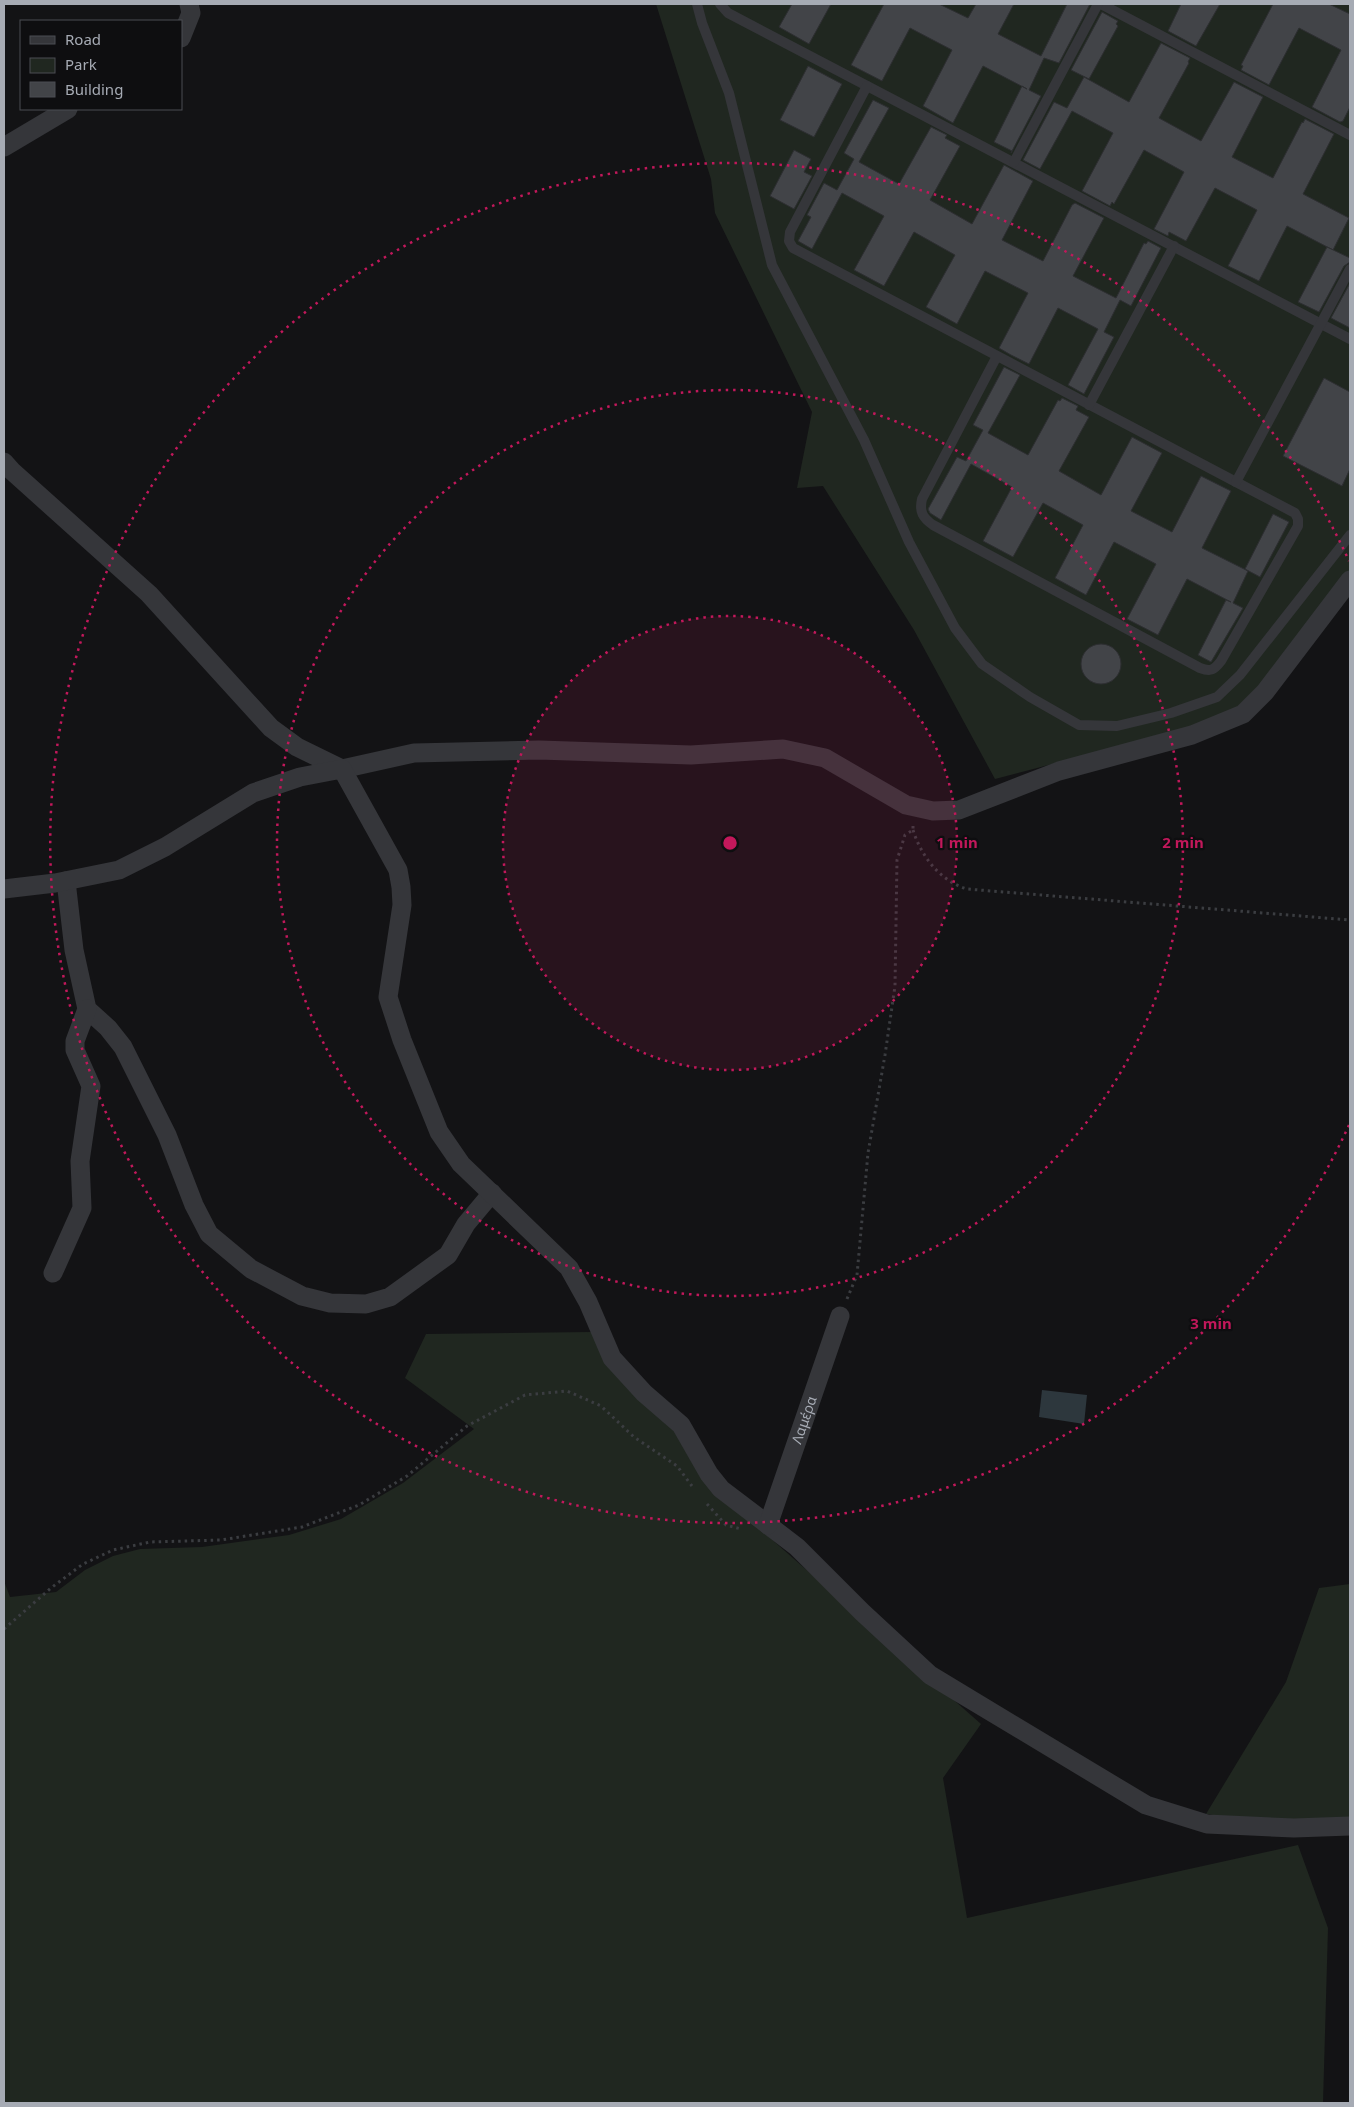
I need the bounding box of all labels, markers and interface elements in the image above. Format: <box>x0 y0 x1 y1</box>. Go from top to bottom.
legend <box>20 20 182 110</box>
text: Road <box>65 29 101 49</box>
text: Park <box>65 54 97 74</box>
text: Building <box>65 79 123 99</box>
text: 1 min <box>936 832 978 852</box>
text: 2 min <box>1162 832 1204 852</box>
centre of rings <box>721 834 739 852</box>
text: 3 min <box>1190 1313 1232 1333</box>
street label: Λαμέρα <box>787 1393 821 1446</box>

